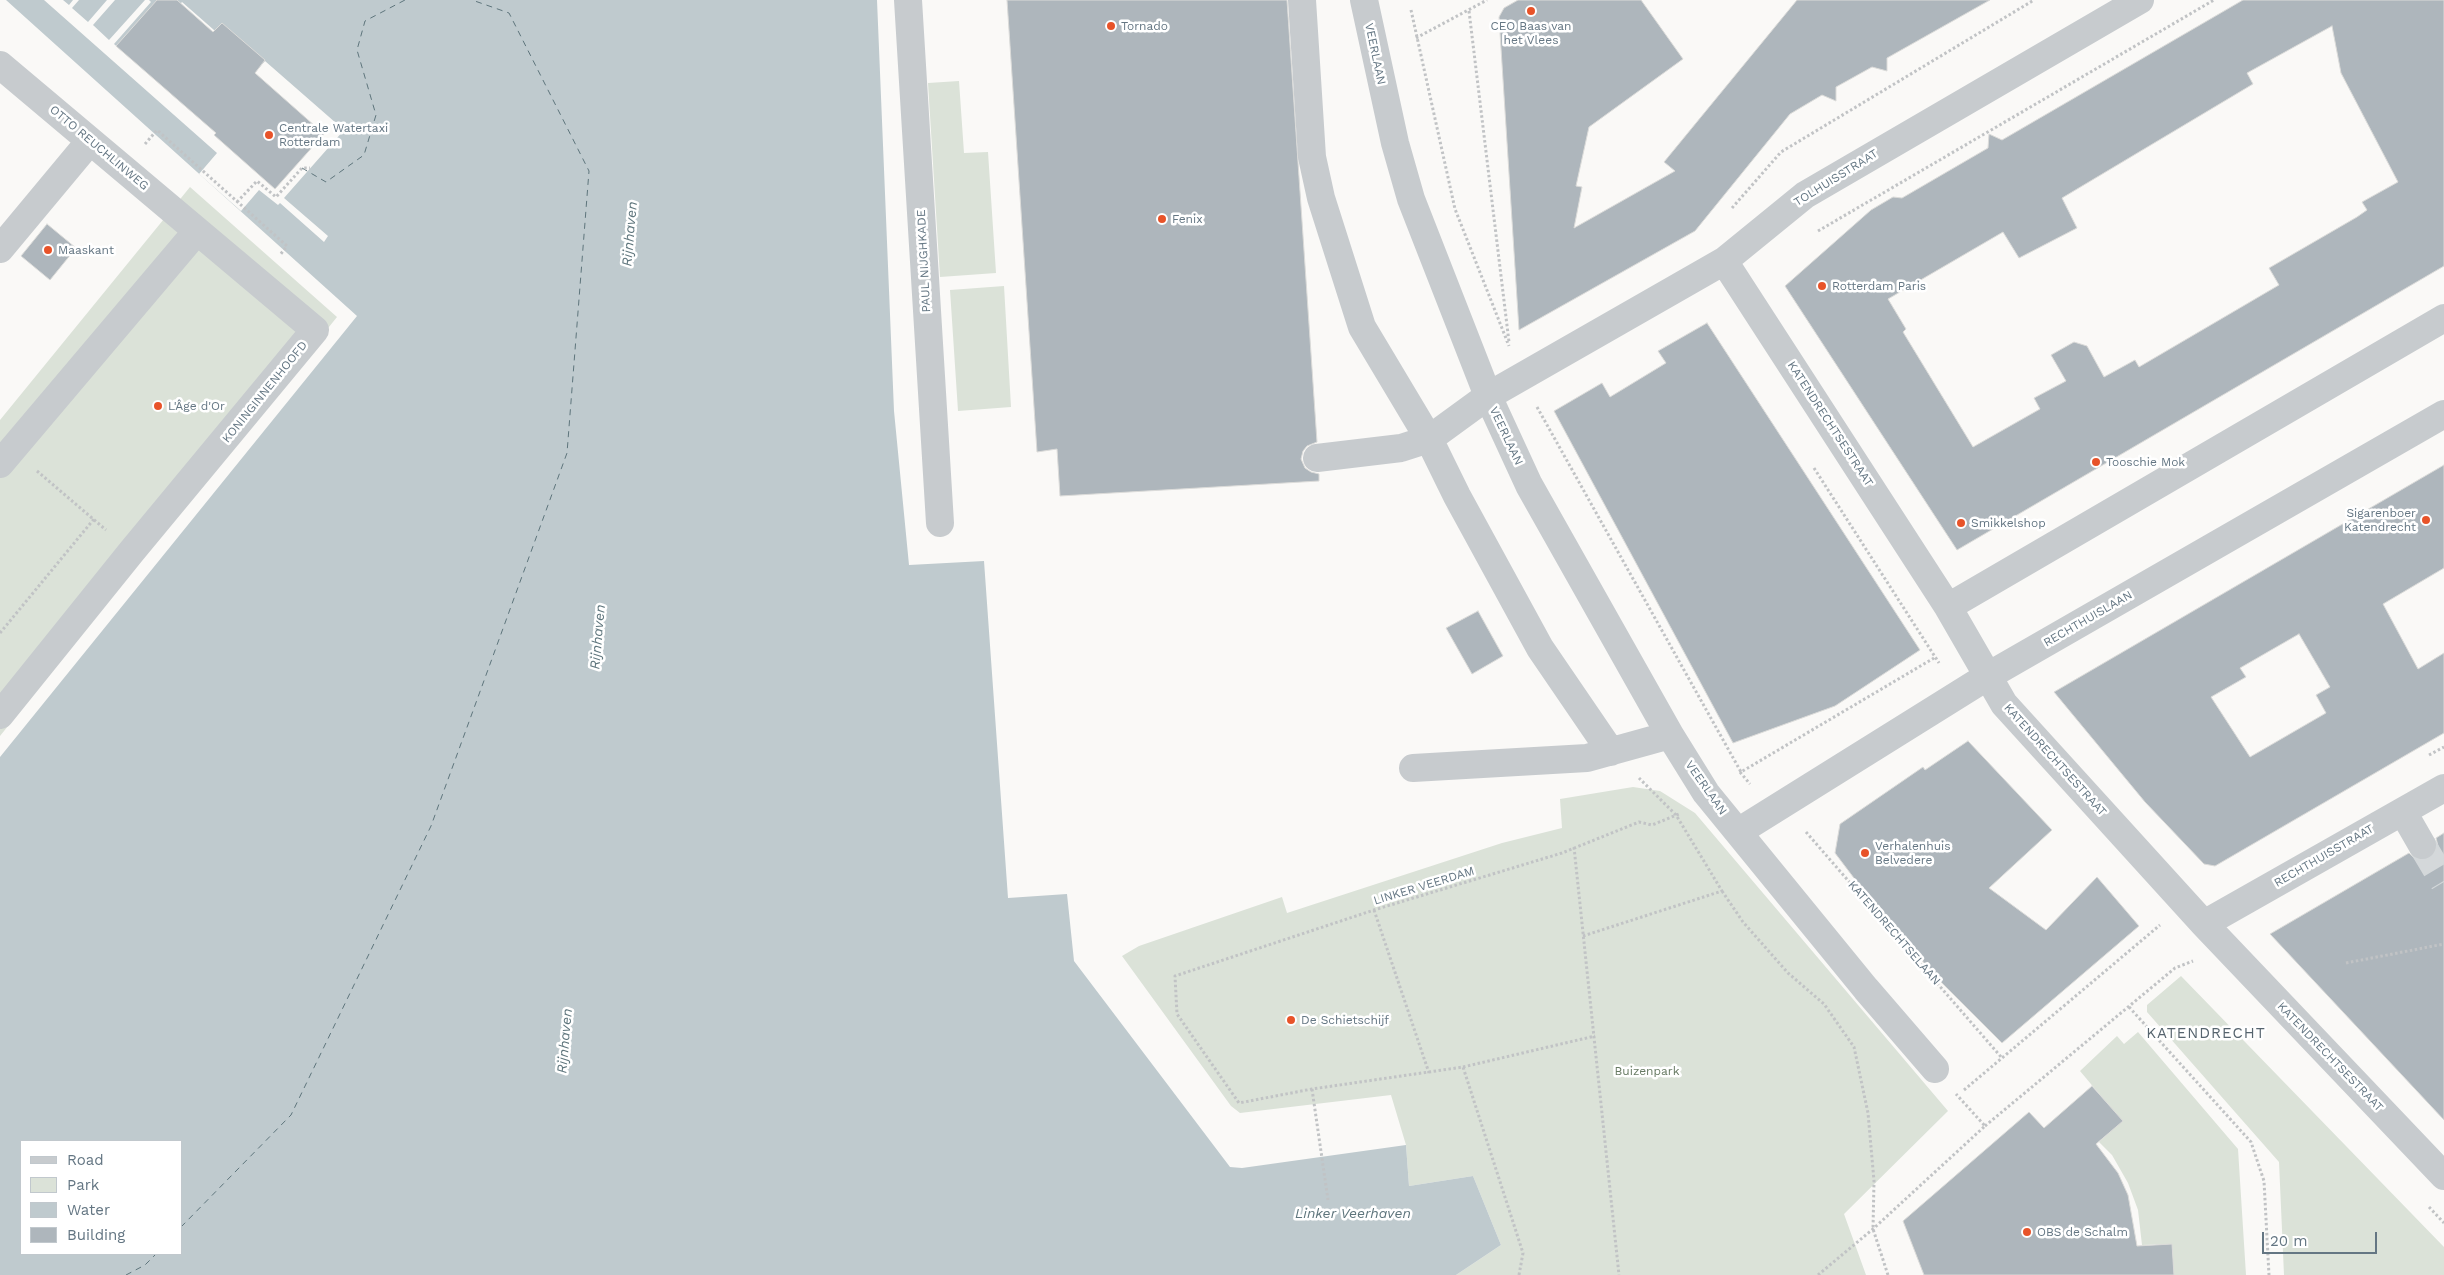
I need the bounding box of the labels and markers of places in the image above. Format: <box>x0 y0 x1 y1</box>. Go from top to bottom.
marker: CEO Baas van het Vlees <box>1525 5 1537 17</box>
place label: Tornado <box>1121 19 1168 33</box>
place label: CEO Baas van het Vlees <box>1491 19 1571 47</box>
marker: Tornado <box>1105 20 1117 32</box>
place label: Centrale Watertaxi Rotterdam <box>279 121 388 149</box>
marker: Centrale Watertaxi Rotterdam <box>263 129 275 141</box>
place label: Fenix <box>1172 212 1203 226</box>
marker: Fenix <box>1156 213 1168 225</box>
place label: Maaskant <box>58 243 114 257</box>
marker: Maaskant <box>42 244 54 256</box>
place label: Rotterdam Paris <box>1832 279 1926 293</box>
marker: Rotterdam Paris <box>1816 280 1828 292</box>
place label: L'Âge d'Or <box>168 399 225 413</box>
marker: L'Âge d'Or <box>152 400 164 412</box>
place label: Tooschie Mok <box>2106 455 2185 469</box>
marker: Tooschie Mok <box>2090 456 2102 468</box>
place label: Sigarenboer Katendrecht <box>2344 506 2416 534</box>
marker: Sigarenboer Katendrecht <box>2420 514 2432 526</box>
place label: Smikkelshop <box>1971 516 2046 530</box>
marker: Smikkelshop <box>1955 517 1967 529</box>
place label: Verhalenhuis Belvedere <box>1875 839 1951 867</box>
marker: Verhalenhuis Belvedere <box>1859 847 1871 859</box>
place label: De Schietschijf <box>1301 1013 1389 1027</box>
marker: De Schietschijf <box>1285 1014 1297 1026</box>
place label: OBS de Schalm <box>2037 1225 2128 1239</box>
marker: OBS de Schalm <box>2021 1226 2033 1238</box>

